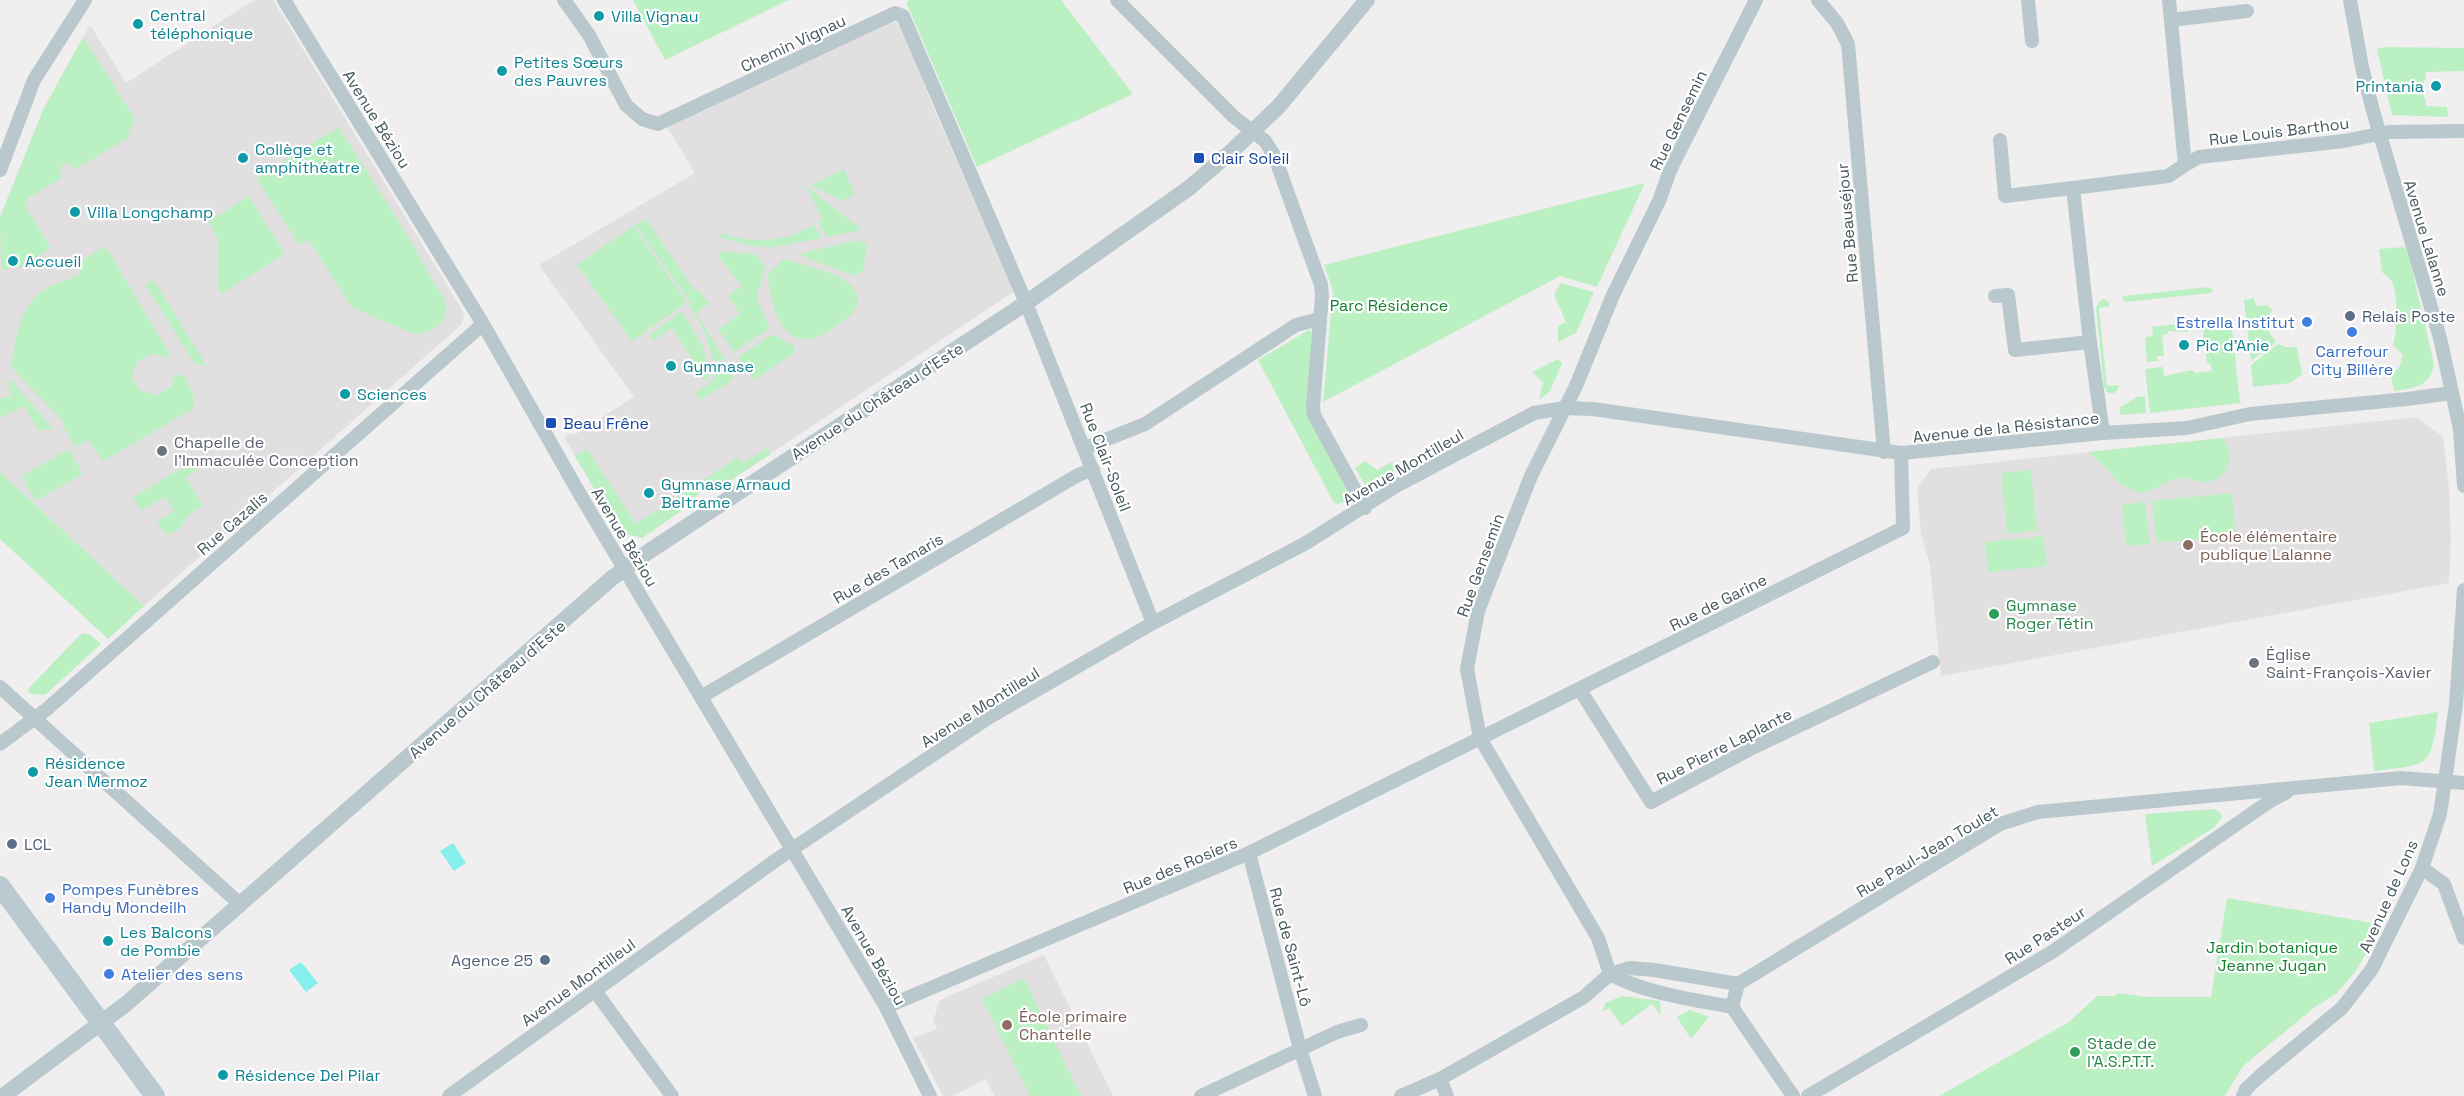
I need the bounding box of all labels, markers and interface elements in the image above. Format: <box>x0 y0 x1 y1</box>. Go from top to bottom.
place label: Central téléphonique <box>150 5 253 44</box>
place label: Villa Vignau <box>611 6 698 27</box>
marker: Villa Vignau <box>592 9 606 23</box>
street label: Chemin Vignau <box>737 10 849 77</box>
marker: Central téléphonique <box>131 17 145 31</box>
place label: Petites Sœurs des Pauvres <box>514 52 623 91</box>
marker: Petites Sœurs des Pauvres <box>495 64 509 78</box>
street label: Avenue Béziou <box>338 66 415 172</box>
street label: Rue Gensemin <box>1645 67 1712 174</box>
place label: Printania <box>2355 76 2424 97</box>
marker: Printania <box>2429 79 2443 93</box>
street label: Rue Louis Barthou <box>2208 112 2350 151</box>
place label: Collège et amphithéatre <box>255 139 360 178</box>
place label: Clair Soleil <box>1211 148 1289 169</box>
marker: Collège et amphithéatre <box>236 151 250 165</box>
marker: Clair Soleil <box>1192 151 1206 165</box>
street label: Rue Beauséjour <box>1832 162 1863 284</box>
street label: Avenue Lalanne <box>2399 177 2454 299</box>
place label: Villa Longchamp <box>87 202 213 223</box>
marker: Villa Longchamp <box>68 205 82 219</box>
place label: Accueil <box>25 251 81 272</box>
marker: Accueil <box>6 254 20 268</box>
park label: Parc Résidence <box>1330 295 1448 316</box>
place label: Relais Poste <box>2362 306 2455 327</box>
marker: Relais Poste <box>2343 309 2357 323</box>
place label: Estrella Institut <box>2176 312 2295 333</box>
marker: Estrella Institut <box>2300 315 2314 329</box>
marker: Carrefour City Billère <box>2345 325 2359 339</box>
place label: Pic d'Anie <box>2196 335 2269 356</box>
street label: Avenue du Château d'Este <box>787 338 967 465</box>
marker: Pic d'Anie <box>2177 338 2191 352</box>
place label: Carrefour City Billère <box>2311 341 2393 380</box>
place label: Gymnase <box>683 356 754 377</box>
marker: Gymnase <box>664 359 678 373</box>
place label: Sciences <box>357 384 427 405</box>
marker: Sciences <box>338 387 352 401</box>
street label: Rue Clair-Soleil <box>1075 400 1136 514</box>
street label: Avenue de la Résistance <box>1912 407 2100 448</box>
place label: Beau Frêne <box>563 413 649 434</box>
marker: Beau Frêne <box>544 416 558 430</box>
street label: Avenue Montilleul <box>1339 424 1467 511</box>
place label: Chapelle de l'Immaculée Conception <box>174 432 359 471</box>
marker: Chapelle de l'Immaculée Conception <box>155 444 169 458</box>
place label: Gymnase Arnaud Beltrame <box>661 474 791 513</box>
street label: Avenue Béziou <box>587 484 662 591</box>
marker: Gymnase Arnaud Beltrame <box>642 486 656 500</box>
street label: Rue Cazalis <box>193 487 272 560</box>
street label: Rue Gensemin <box>1452 510 1509 620</box>
place label: École élémentaire publique Lalanne <box>2200 526 2337 565</box>
street label: Rue des Tamaris <box>829 528 947 609</box>
marker: École élémentaire publique Lalanne <box>2181 538 2195 552</box>
street label: Rue de Garine <box>1666 569 1770 636</box>
place label: Gymnase Roger Tétin <box>2006 595 2094 634</box>
marker: Gymnase Roger Tétin <box>1987 607 2001 621</box>
street label: Avenue du Château d'Este <box>405 615 570 763</box>
place label: Église Saint-François-Xavier <box>2266 644 2432 683</box>
marker: Église Saint-François-Xavier <box>2247 656 2261 670</box>
street label: Avenue Montilleul <box>917 662 1044 752</box>
street label: Rue Pierre Laplante <box>1653 703 1796 790</box>
place label: Résidence Jean Mermoz <box>45 753 148 792</box>
marker: Résidence Jean Mermoz <box>26 765 40 779</box>
street label: Rue Paul-Jean Toulet <box>1852 801 2002 902</box>
street label: Rue des Rosiers <box>1120 832 1240 899</box>
place label: LCL <box>24 834 52 855</box>
marker: LCL <box>5 837 19 851</box>
street label: Avenue de Lons <box>2354 837 2423 956</box>
place label: Pompes Funèbres Handy Mondeilh <box>62 879 199 918</box>
street label: Rue de Saint-Lô <box>1264 885 1317 1009</box>
marker: Pompes Funèbres Handy Mondeilh <box>43 891 57 905</box>
street label: Avenue Béziou <box>836 901 911 1009</box>
street label: Rue Pasteur <box>2001 901 2090 969</box>
place label: Les Balcons de Pombie <box>120 922 212 961</box>
marker: Les Balcons de Pombie <box>101 934 115 948</box>
street label: Avenue Montilleul <box>517 934 640 1031</box>
park label: Jardin botanique Jeanne Jugan <box>2206 937 2338 976</box>
place label: Agence 25 <box>451 950 533 971</box>
marker: Agence 25 <box>538 953 552 967</box>
place label: Atelier des sens <box>121 964 243 985</box>
marker: Atelier des sens <box>102 967 116 981</box>
place label: École primaire Chantelle <box>1019 1006 1127 1045</box>
marker: École primaire Chantelle <box>1000 1018 1014 1032</box>
place label: Stade de l'A.S.P.T.T. <box>2087 1033 2157 1072</box>
marker: Stade de l'A.S.P.T.T. <box>2068 1045 2082 1059</box>
place label: Résidence Del Pilar <box>235 1065 380 1086</box>
marker: Résidence Del Pilar <box>216 1068 230 1082</box>

